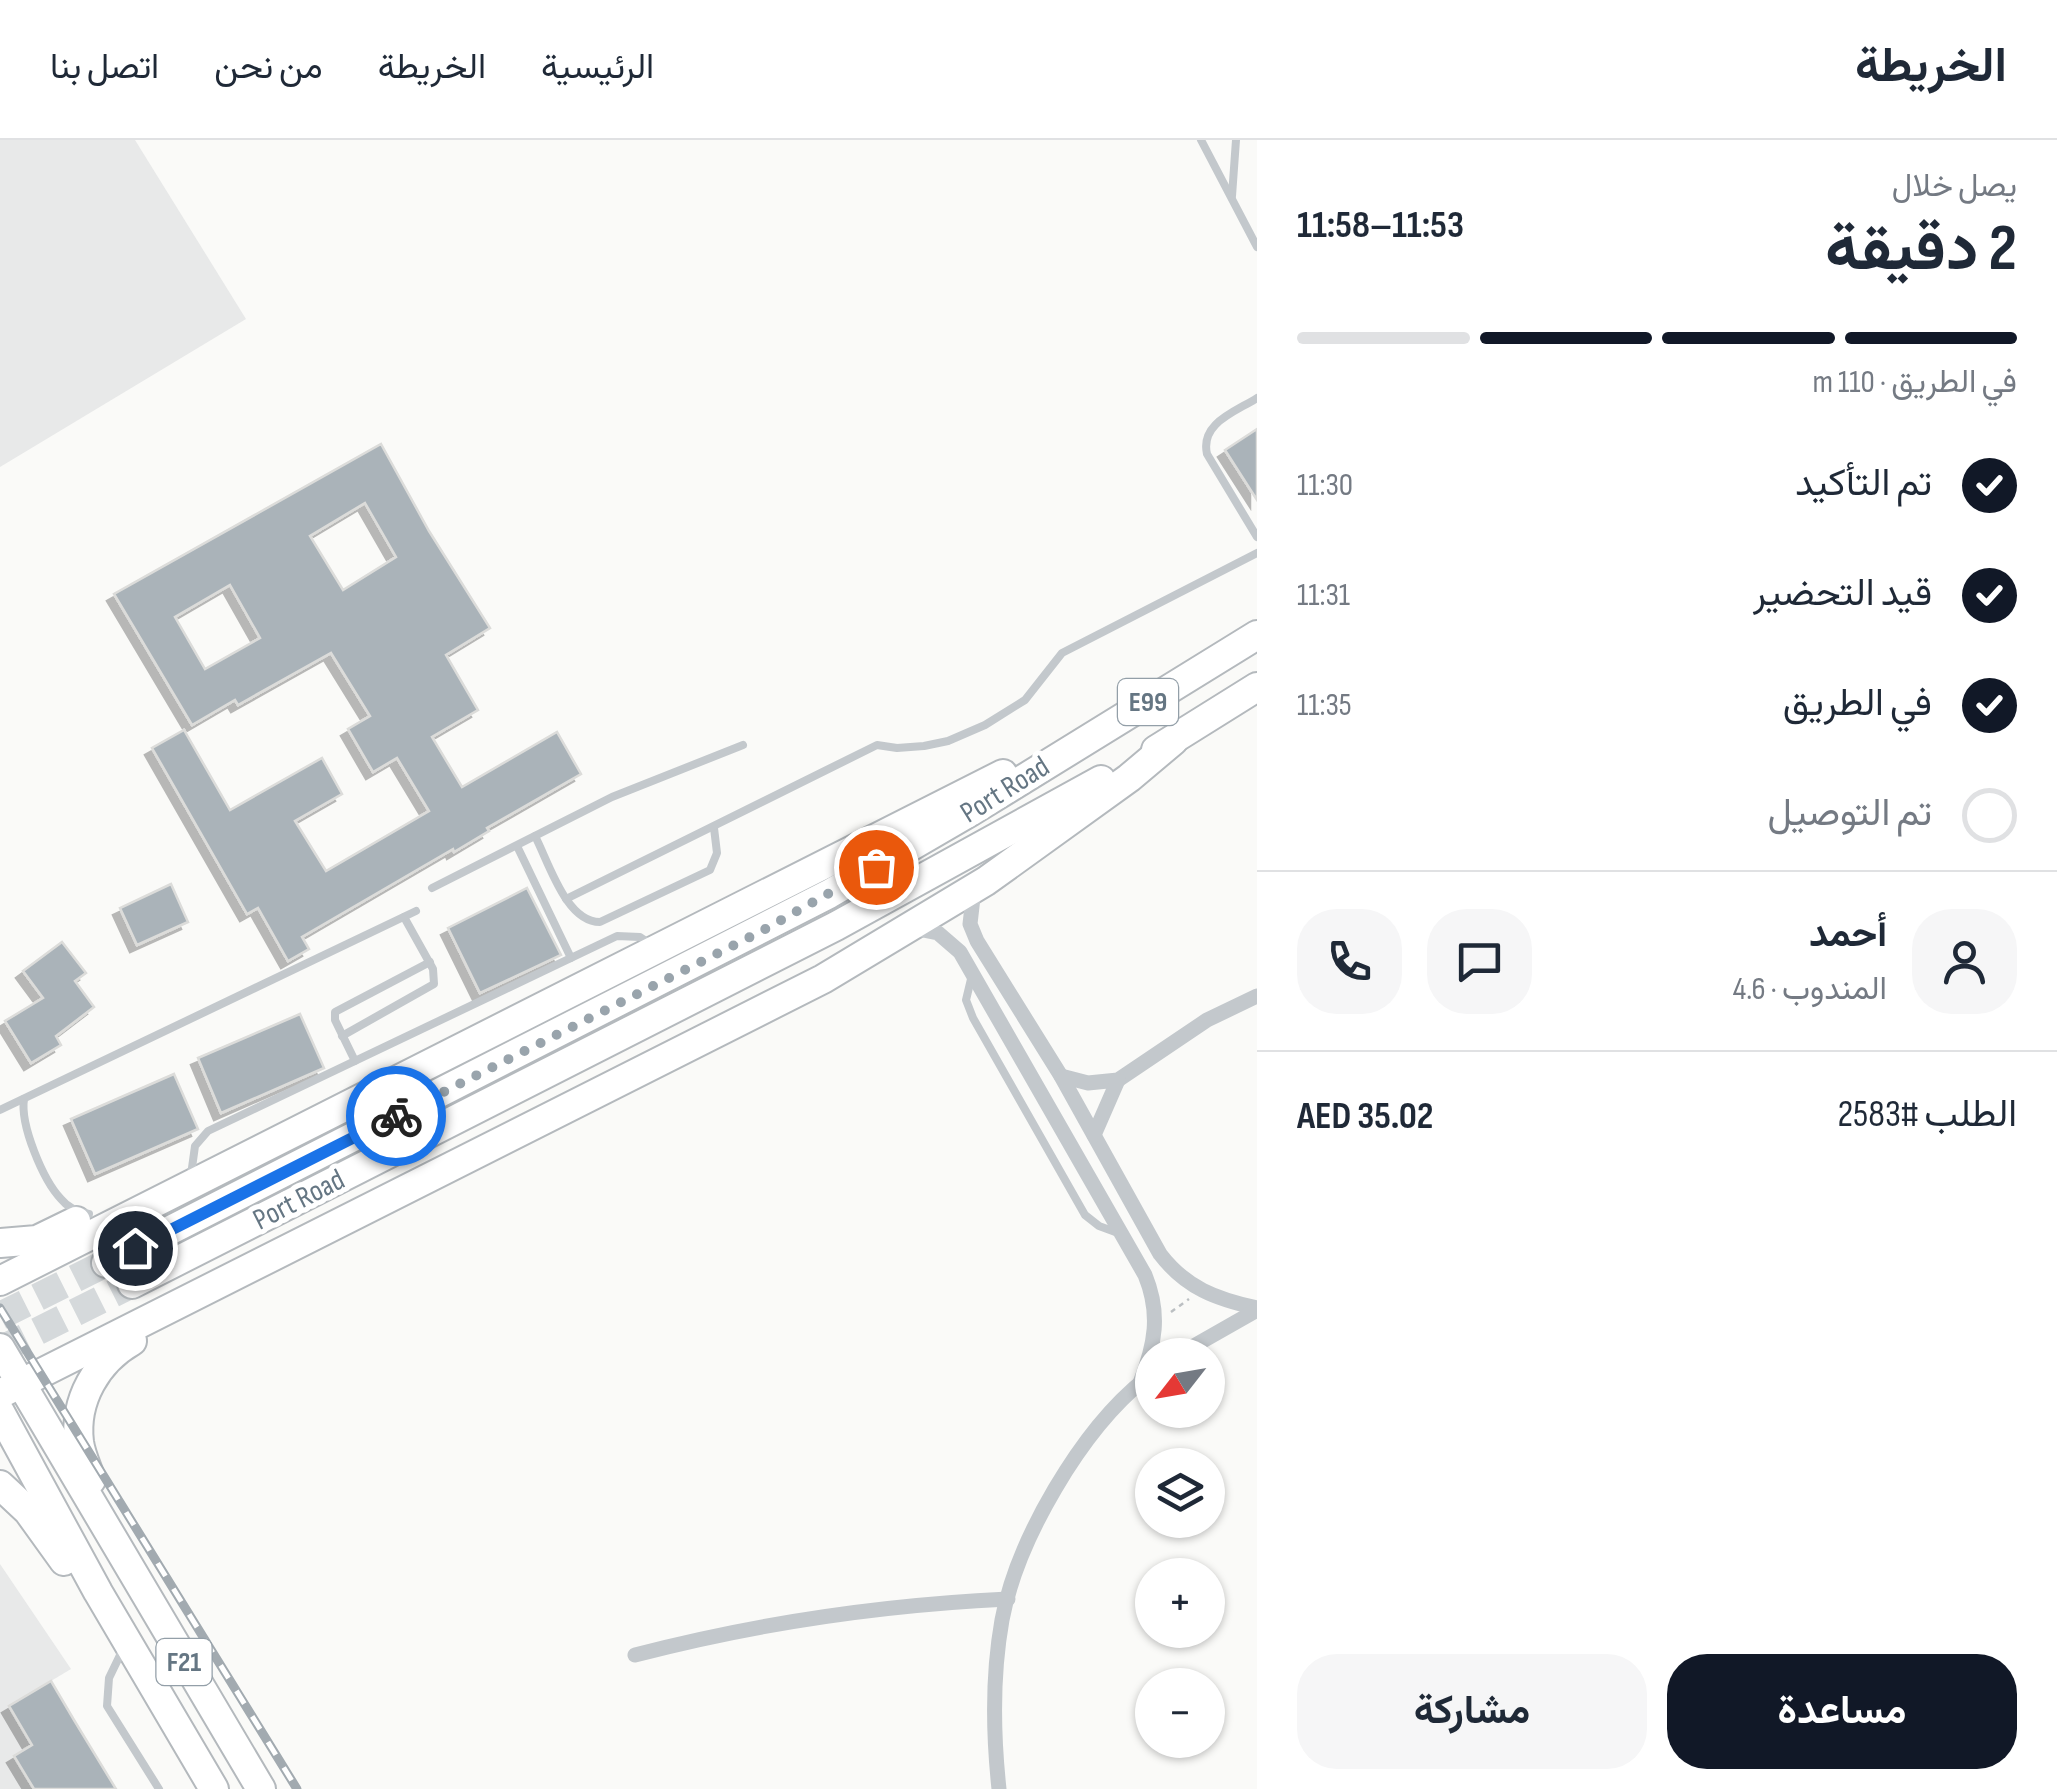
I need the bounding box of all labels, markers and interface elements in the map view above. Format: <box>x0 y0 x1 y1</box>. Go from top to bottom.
text: الخريطة <box>1855 38 2007 95</box>
text: اتصل بنا <box>50 46 159 89</box>
text: من نحن <box>214 46 323 89</box>
text: الخريطة <box>378 46 486 89</box>
text: الرئيسية <box>541 46 654 89</box>
text: يصل خلال <box>1892 167 2017 206</box>
text: 11:53–11:58 <box>1297 203 1464 248</box>
text: 2 دقيقة <box>1825 211 2017 289</box>
text: في الطريق · 110 m <box>1812 363 2017 402</box>
icon: check <box>1962 458 2017 513</box>
text: تم التأكيد <box>1795 461 1932 506</box>
text: 11:30 <box>1297 466 1353 505</box>
icon: check <box>1962 568 2017 623</box>
text: قيد التحضير <box>1753 571 1932 616</box>
text: 11:31 <box>1297 576 1350 615</box>
icon: check <box>1962 678 2017 733</box>
road number: E99 <box>1118 679 1178 725</box>
text: في الطريق <box>1783 681 1932 726</box>
text: 11:35 <box>1297 686 1352 725</box>
street label: Port Road <box>954 749 1056 831</box>
text: تم التوصيل <box>1768 791 1932 836</box>
pin <box>834 825 919 910</box>
icon: bag <box>849 840 904 895</box>
button: phone <box>1297 909 1402 1014</box>
button: chat <box>1427 909 1532 1014</box>
button: person <box>1912 909 2017 1014</box>
text: أحمد <box>1809 912 1887 957</box>
text: المندوب · 4.6 <box>1733 970 1887 1009</box>
courier <box>346 1066 446 1166</box>
icon: bike <box>369 1089 424 1144</box>
text: الطلب #2583 <box>1837 1092 2017 1137</box>
text: AED 35.02 <box>1297 1094 1433 1139</box>
street label: Port Road <box>247 1162 351 1238</box>
pin <box>93 1206 178 1291</box>
icon: home <box>108 1221 163 1276</box>
north arrow <box>1135 1338 1225 1428</box>
map controls <box>1135 1338 1225 1758</box>
button: layers <box>1135 1448 1225 1538</box>
button: + <box>1135 1558 1225 1648</box>
road number: F21 <box>156 1639 212 1685</box>
button: مشاركة <box>1297 1654 1647 1769</box>
button: مساعدة <box>1667 1654 2017 1769</box>
button: − <box>1135 1668 1225 1758</box>

